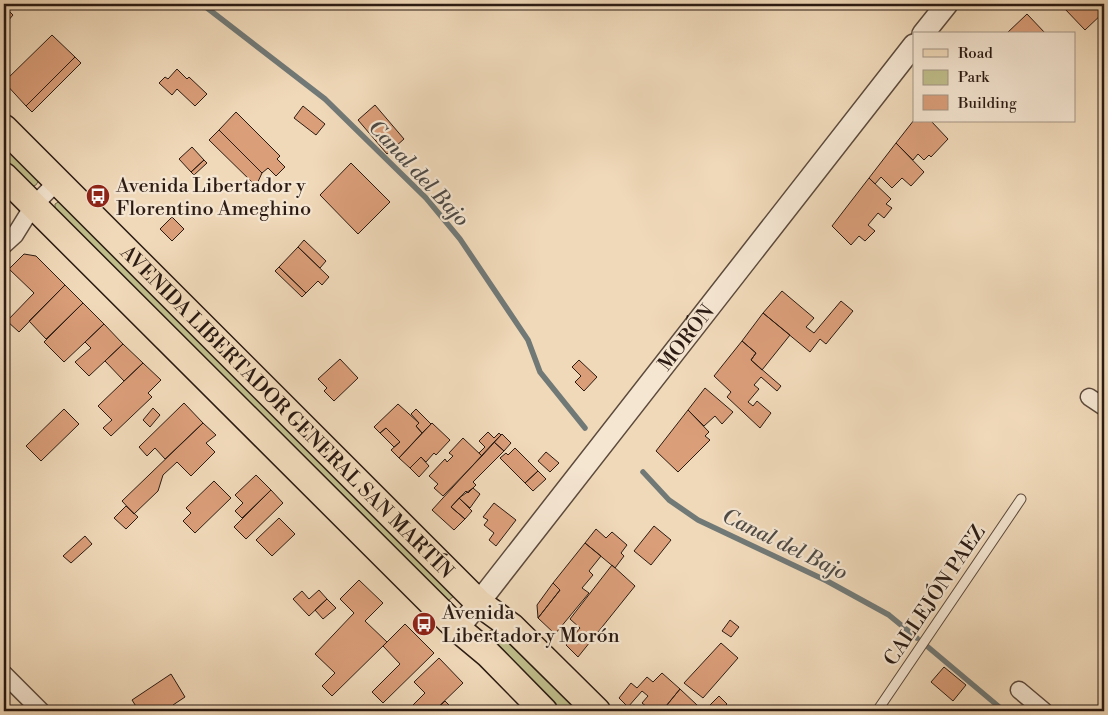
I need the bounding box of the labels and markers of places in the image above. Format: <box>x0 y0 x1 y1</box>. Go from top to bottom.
place label: Avenida Libertador y Florentino Ameghino <box>115 174 311 222</box>
bus stop icon: Avenida Libertador y Florentino Ameghino <box>85 183 111 209</box>
place label: Avenida Libertador y Morón <box>441 601 620 649</box>
bus stop icon: Avenida Libertador y Morón <box>411 611 437 637</box>

